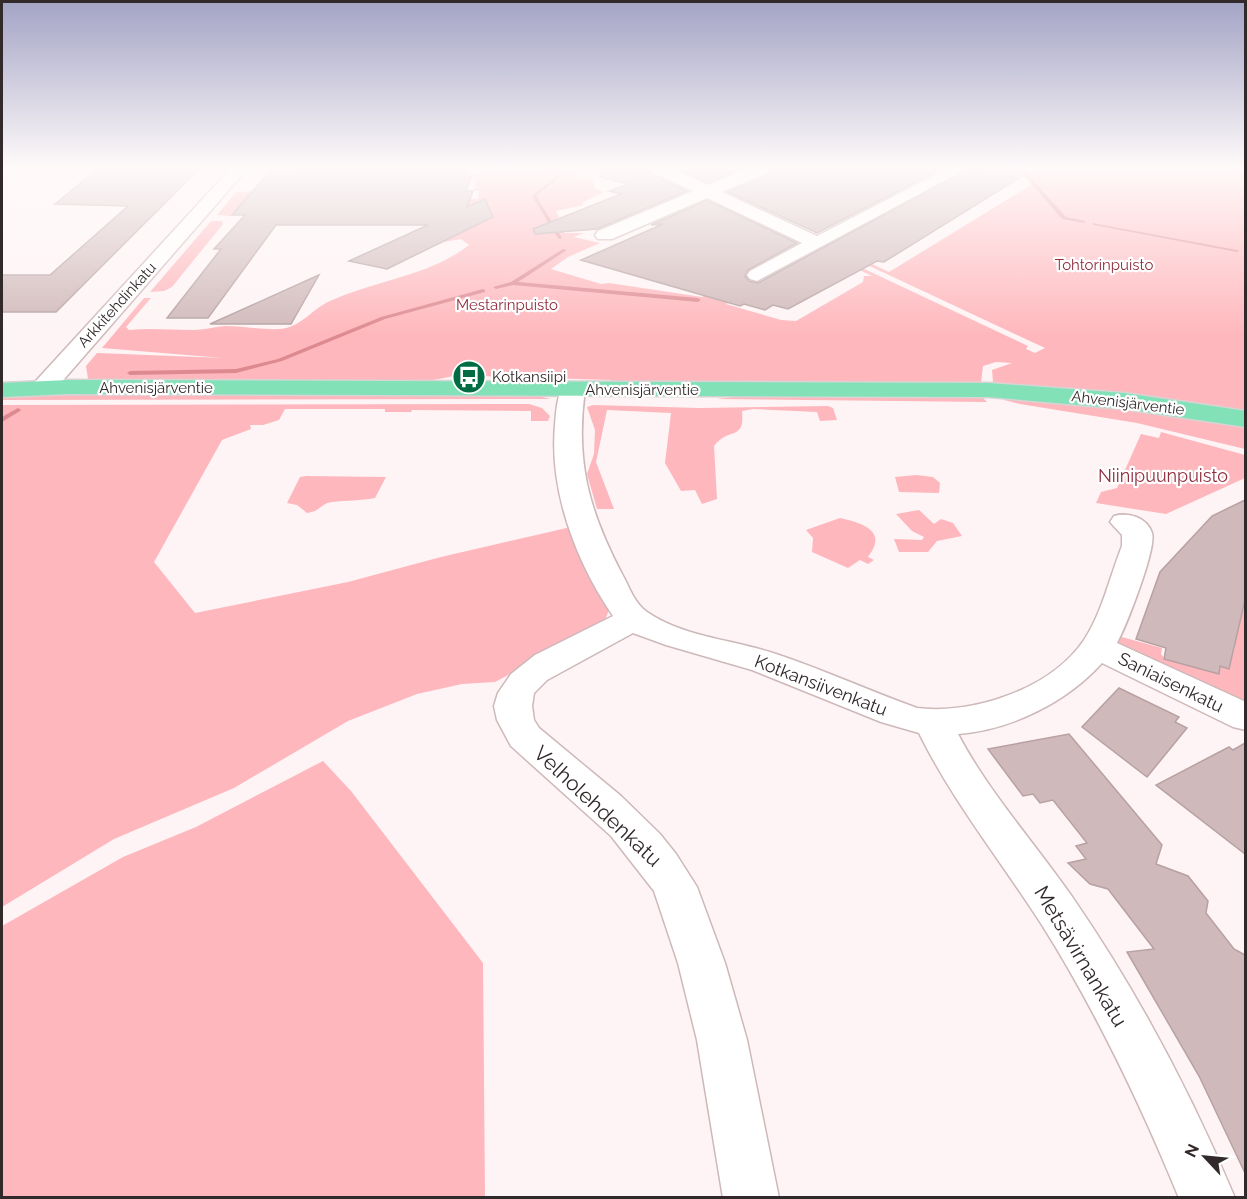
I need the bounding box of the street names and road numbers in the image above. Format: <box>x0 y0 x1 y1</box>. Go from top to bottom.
street label: Arkkitehdinkatu <box>74 259 160 351</box>
street label: Ahvenisjärventie <box>99 379 213 397</box>
street label: Ahvenisjärventie <box>585 381 699 399</box>
street label: Ahvenisjärventie <box>1071 387 1186 419</box>
street label: Saniaisenkatu <box>1115 647 1227 717</box>
street label: Kotkansiivenkatu <box>752 650 890 720</box>
street label: Velholehdenkatu <box>529 740 667 872</box>
street label: Metsävirnankatu <box>1029 881 1133 1031</box>

